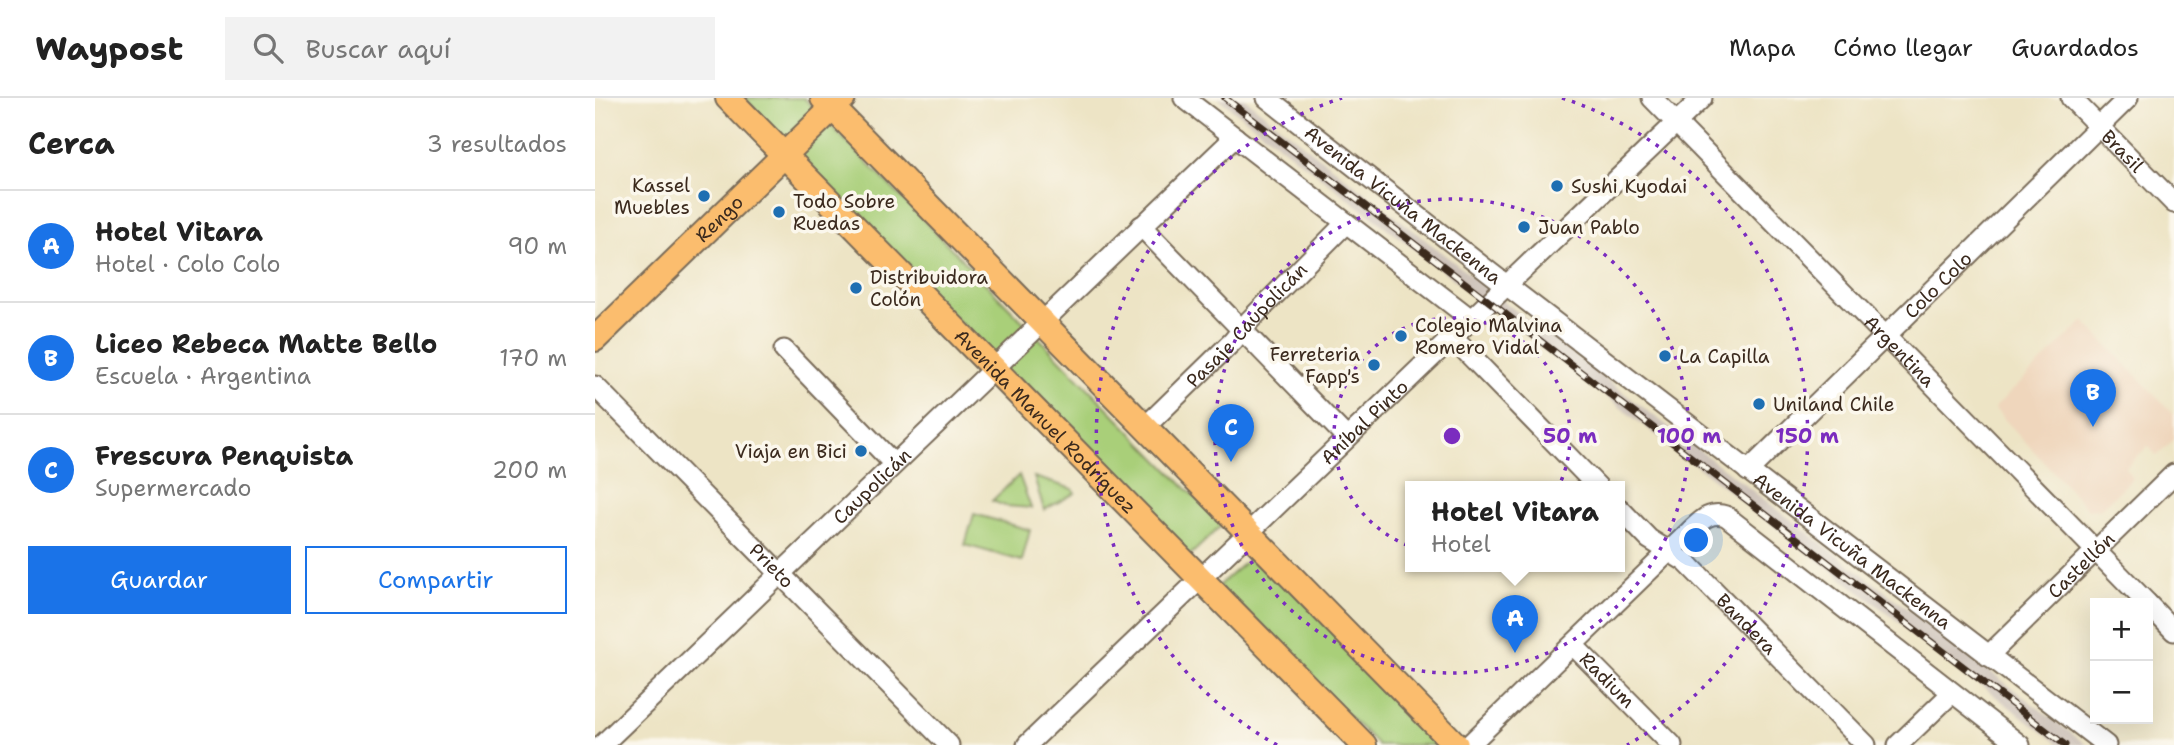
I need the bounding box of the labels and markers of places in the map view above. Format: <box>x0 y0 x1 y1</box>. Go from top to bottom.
place label: Kassel Muebles <box>614 173 690 220</box>
place label: Sushi Kyodai <box>1571 174 1687 199</box>
marker: Sushi Kyodai <box>1549 178 1565 194</box>
marker: Kassel Muebles <box>696 188 712 204</box>
place label: Todo Sobre Ruedas <box>793 189 895 236</box>
marker: Todo Sobre Ruedas <box>771 204 787 220</box>
place label: Juan Pablo <box>1538 215 1640 240</box>
marker: Juan Pablo <box>1516 219 1532 235</box>
place label: Distribuidora Colón <box>870 265 988 312</box>
marker: Distribuidora Colón <box>848 280 864 296</box>
place label: Colegio Malvina Romero Vidal <box>1415 313 1562 360</box>
marker: Colegio Malvina Romero Vidal <box>1393 328 1409 344</box>
place label: Ferreteria Fapp's <box>1270 342 1360 389</box>
place label: La Capilla <box>1679 344 1770 369</box>
marker: La Capilla <box>1657 348 1673 364</box>
marker: Ferreteria Fapp's <box>1366 357 1382 373</box>
pin: B <box>2070 369 2116 427</box>
place label: Uniland Chile <box>1773 392 1894 417</box>
marker: Uniland Chile <box>1751 396 1767 412</box>
pin: C <box>1208 404 1254 462</box>
centre of rings <box>1440 424 1464 448</box>
place label: Viaja en Bici <box>735 439 847 464</box>
marker: Viaja en Bici <box>853 443 869 459</box>
pin: A <box>1492 595 1538 653</box>

